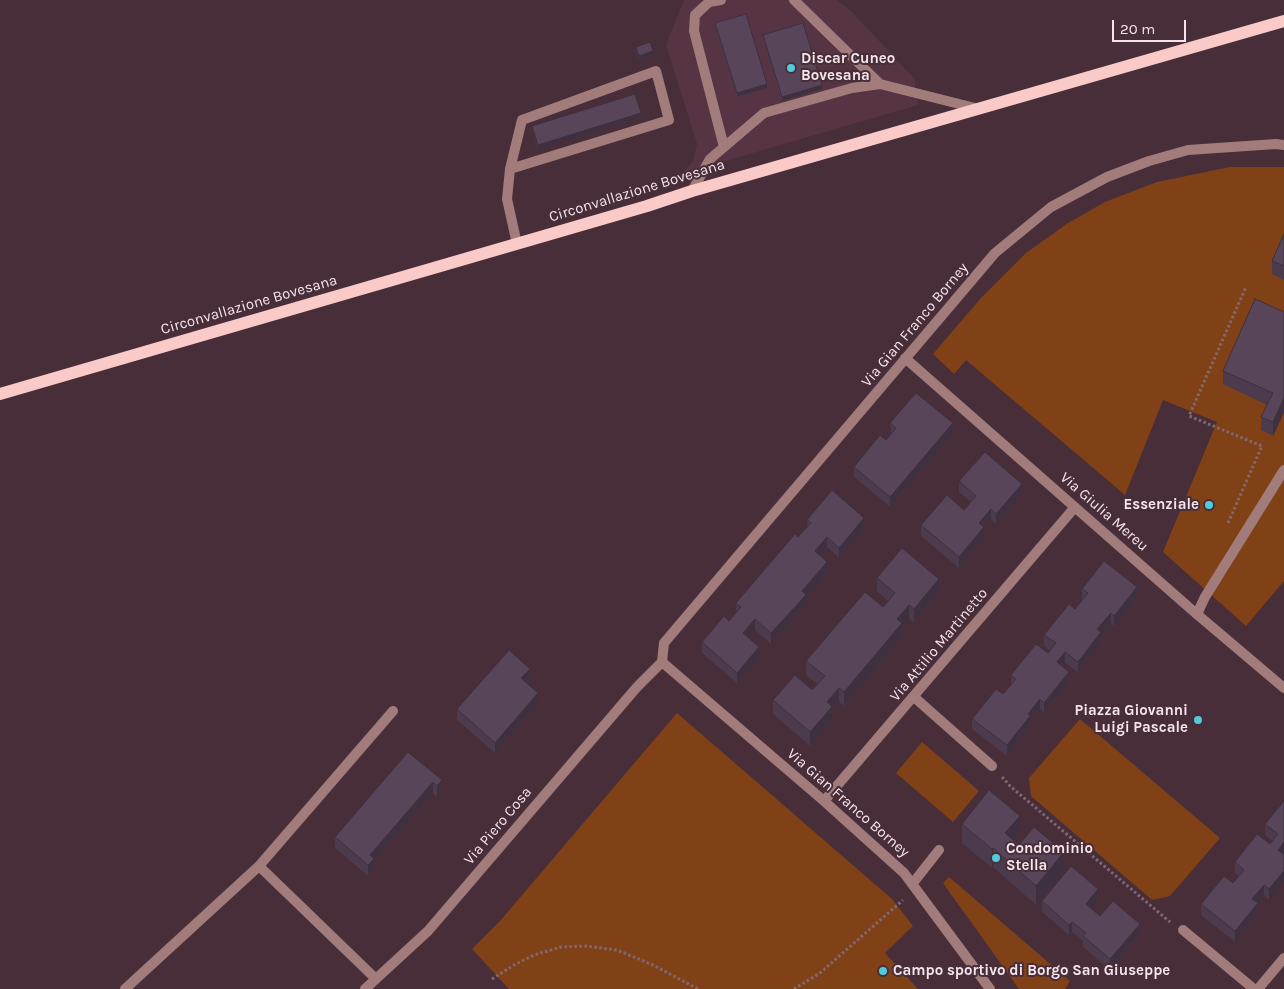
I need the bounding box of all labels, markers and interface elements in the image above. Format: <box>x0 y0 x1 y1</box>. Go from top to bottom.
scale bar <box>1114 10 1188 42</box>
text: 20 m <box>1120 20 1155 38</box>
place label: Discar Cuneo Bovesana <box>801 50 895 85</box>
marker: Discar Cuneo Bovesana <box>785 62 797 74</box>
street label: Circonvallazione Bovesana <box>547 156 727 226</box>
street label: Via Gian Franco Borney <box>858 259 972 391</box>
street label: Circonvallazione Bovesana <box>159 271 339 339</box>
street label: Via Giulia Mereu <box>1056 469 1152 555</box>
place label: Essenziale <box>1123 496 1199 514</box>
marker: Essenziale <box>1203 499 1215 511</box>
street label: Via Attilio Martinetto <box>886 585 992 705</box>
place label: Piazza Giovanni Luigi Pascale <box>1074 702 1188 737</box>
marker: Piazza Giovanni Luigi Pascale <box>1192 714 1204 726</box>
street label: Via Gian Franco Borney <box>783 745 913 861</box>
street label: Via Piero Cosa <box>460 783 536 869</box>
place label: Condominio Stella <box>1006 840 1093 875</box>
marker: Condominio Stella <box>990 852 1002 864</box>
place label: Campo sportivo di Borgo San Giuseppe <box>893 962 1170 980</box>
marker: Campo sportivo di Borgo San Giuseppe <box>877 965 889 977</box>

